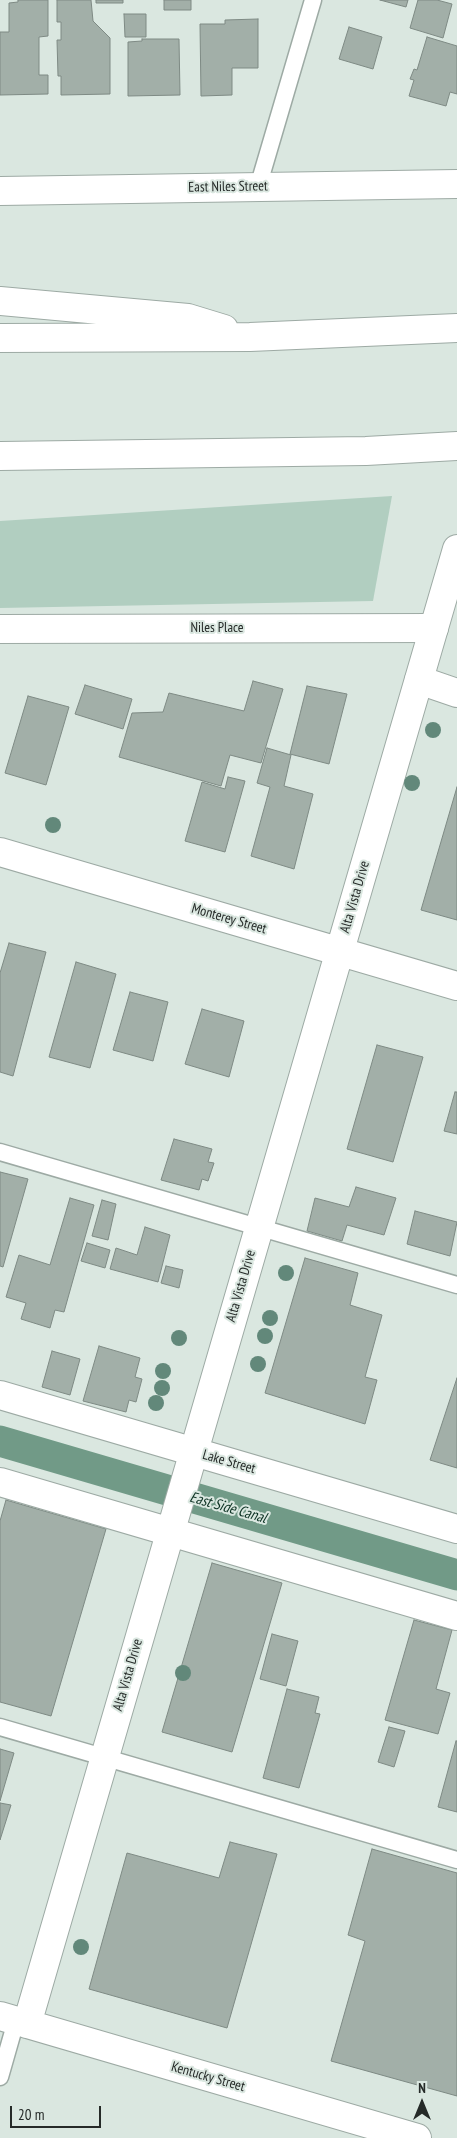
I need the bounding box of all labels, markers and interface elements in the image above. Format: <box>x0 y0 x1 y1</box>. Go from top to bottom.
street label: East Niles Street <box>188 178 268 196</box>
street label: Niles Place <box>190 620 244 636</box>
street label: Alta Vista Drive <box>337 859 373 935</box>
street label: Monterey Street <box>190 900 268 938</box>
street label: Alta Vista Drive <box>223 1248 259 1324</box>
street label: Lake Street <box>201 1446 257 1478</box>
water label: East Side Canal <box>187 1488 269 1528</box>
street label: Alta Vista Drive <box>110 1637 146 1713</box>
street label: Kentucky Street <box>169 2058 247 2096</box>
north arrow <box>397 2078 447 2128</box>
text: N <box>418 2079 426 2097</box>
scale bar <box>12 2096 104 2128</box>
text: 20 m <box>18 2105 44 2124</box>

